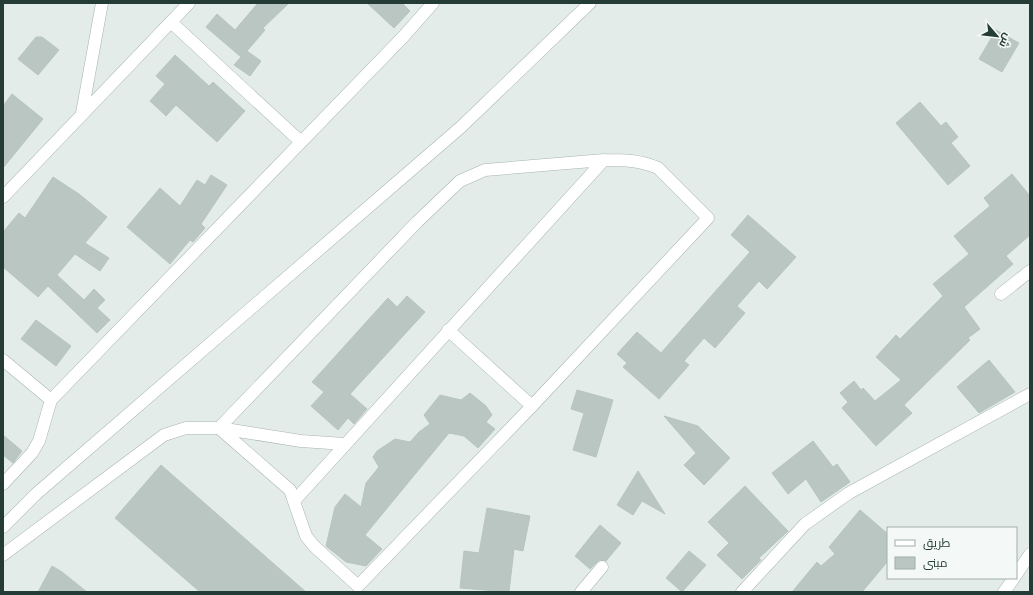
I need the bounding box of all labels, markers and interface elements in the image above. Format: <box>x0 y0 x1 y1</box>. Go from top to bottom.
north arrow <box>977 16 1017 56</box>
text: ش <box>996 31 1015 50</box>
legend <box>887 527 1017 579</box>
text: طريق <box>923 535 951 551</box>
text: مبنى <box>923 555 948 571</box>

